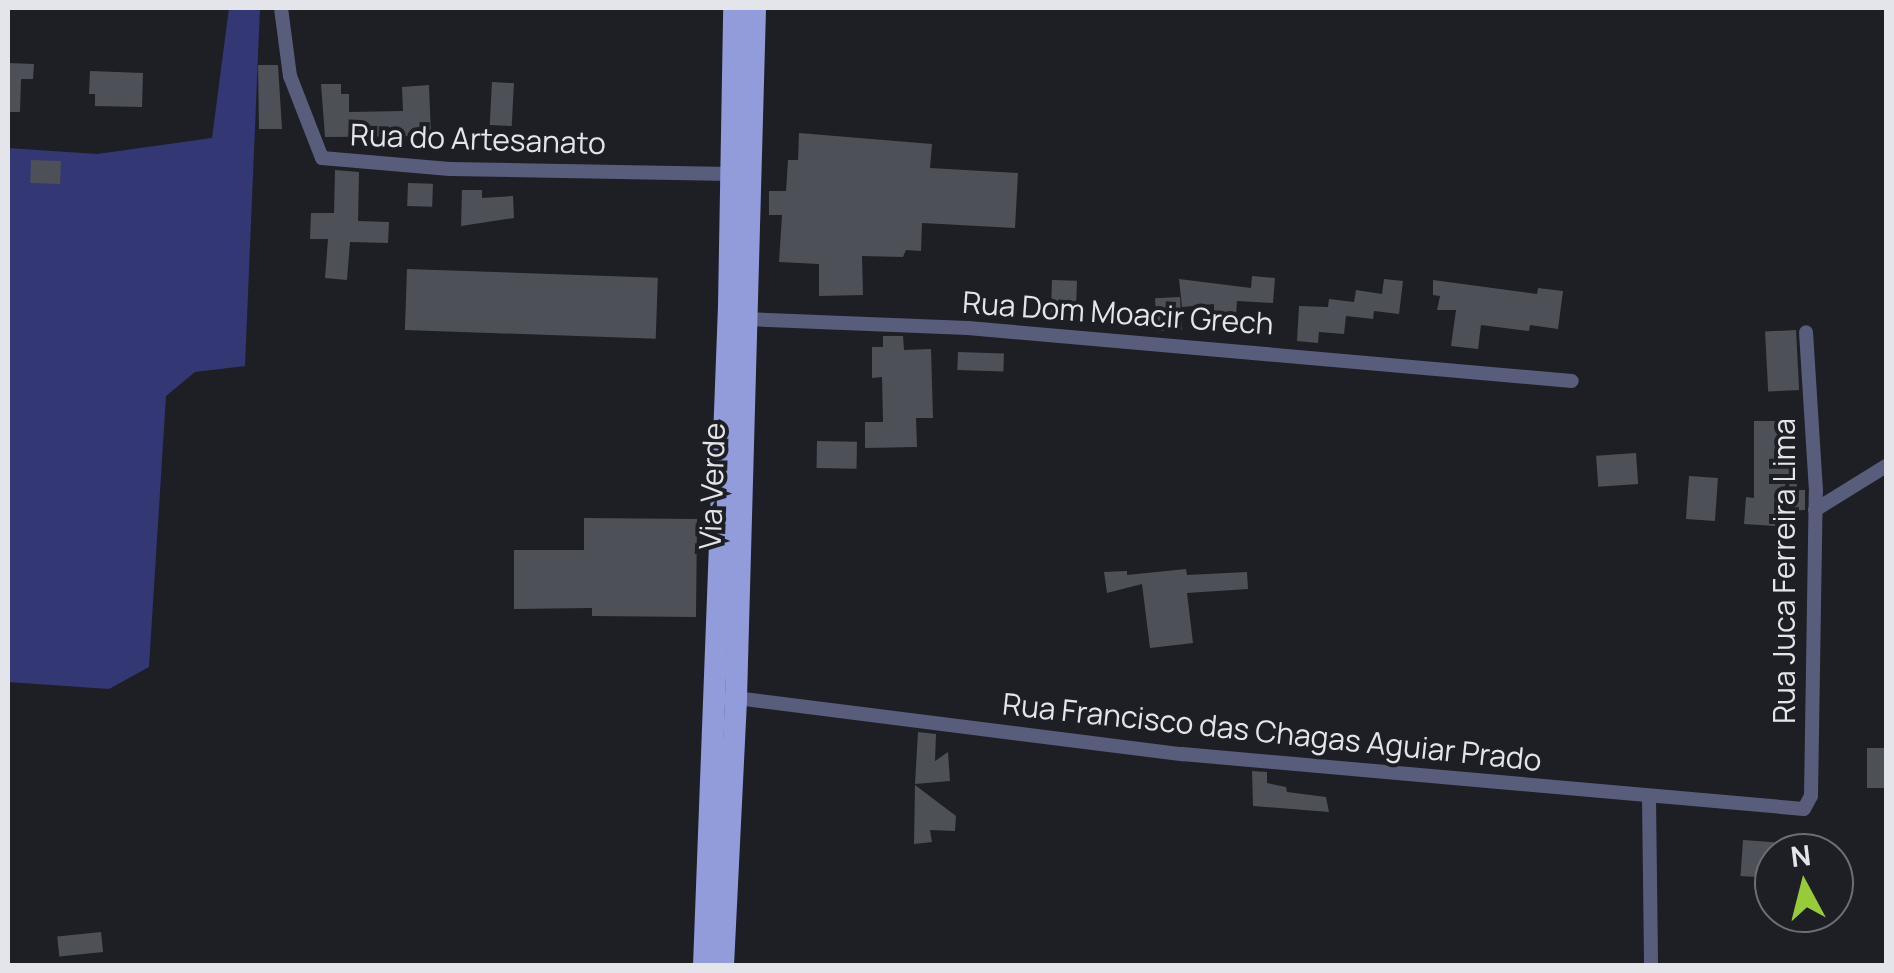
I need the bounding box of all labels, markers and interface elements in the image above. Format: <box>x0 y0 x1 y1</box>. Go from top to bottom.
street label: Rua do Artesanato <box>350 117 606 161</box>
street label: Rua Dom Moacir Grech <box>961 284 1275 342</box>
street label: Rua Juca Ferreira Lima <box>1766 418 1802 724</box>
street label: Via Verde <box>692 422 732 550</box>
street label: Rua Francisco das Chagas Aguiar Prado <box>1001 686 1543 778</box>
north arrow <box>1754 833 1854 933</box>
text: N <box>1788 835 1813 875</box>

